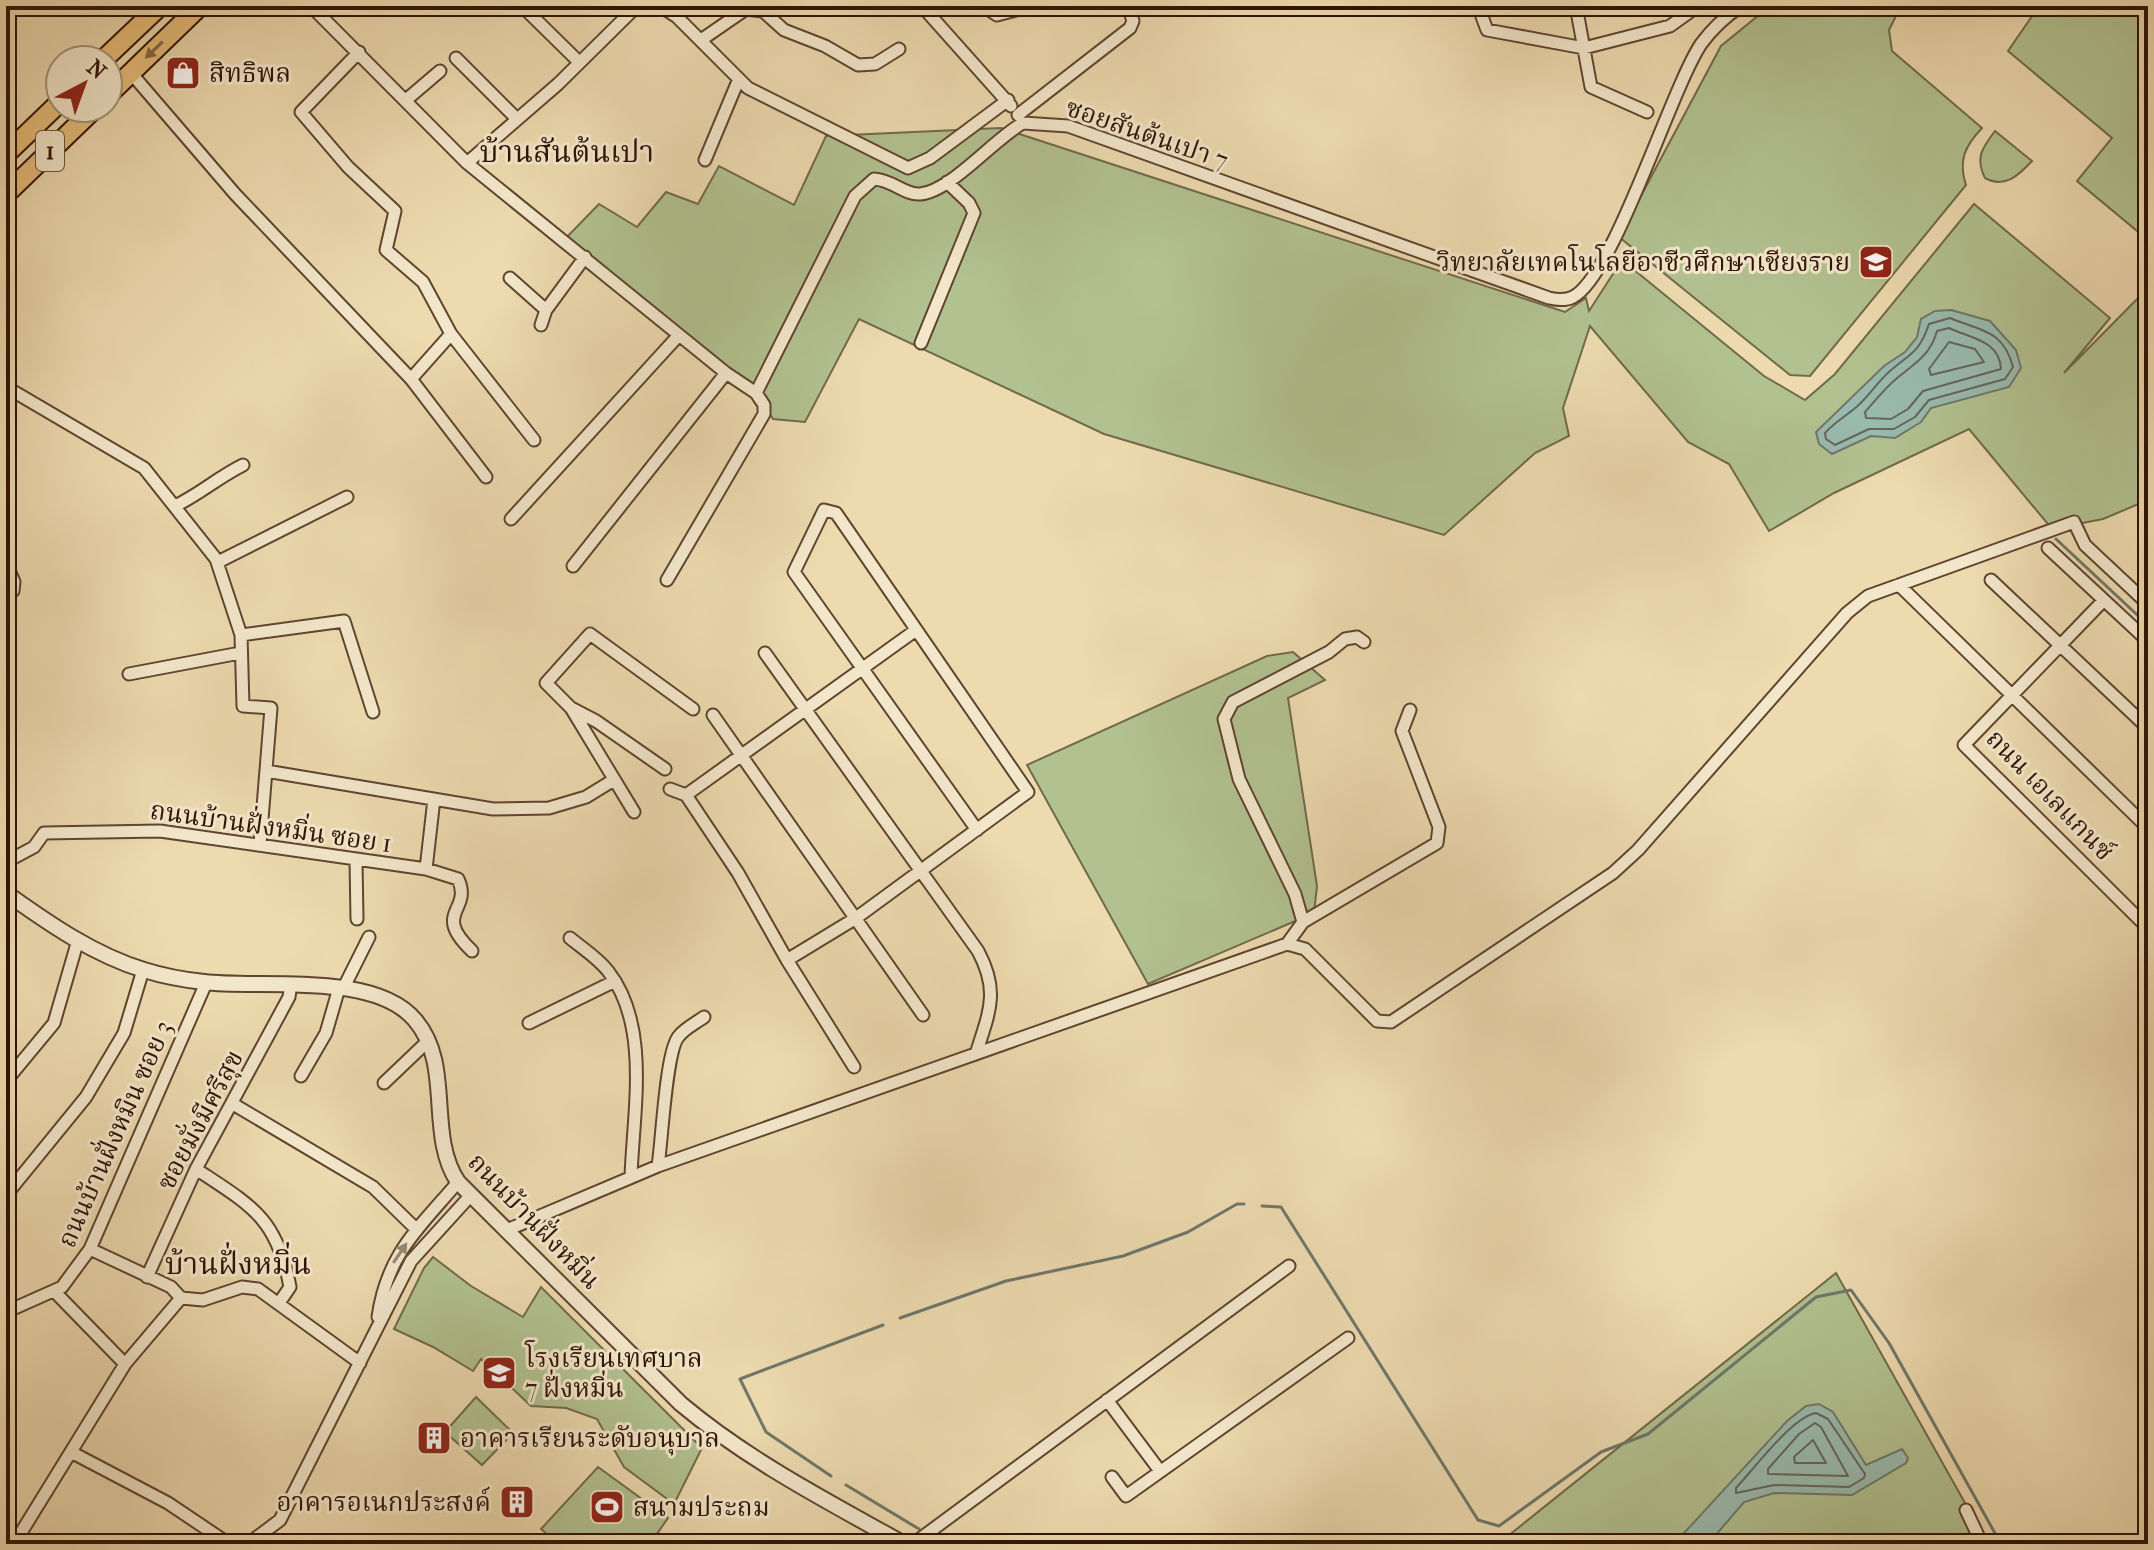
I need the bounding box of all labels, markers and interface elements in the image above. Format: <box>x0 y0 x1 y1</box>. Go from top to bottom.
one-way arrow <box>145 41 164 59</box>
north arrow <box>44 44 124 124</box>
text: N <box>82 54 112 85</box>
shop icon: สิทธิพล <box>164 54 202 92</box>
place label: สิทธิพล <box>209 58 291 89</box>
street label: ซอยสันต้นเปา 7 <box>1062 92 1232 176</box>
road number: 1 <box>36 131 64 171</box>
district label: บ้านสันต้นเปา <box>480 135 654 170</box>
school or university icon: วิทยาลัยเทคโนโลยีอาชีวศึกษาเชียงราย <box>1857 243 1895 281</box>
place label: วิทยาลัยเทคโนโลยีอาชีวศึกษาเชียงราย <box>1436 244 1850 278</box>
street label: ถนน เอเลแกนซ์ <box>1980 722 2121 867</box>
street label: ถนนบ้านฝั่งหมิ่น ซอย 1 <box>148 791 394 859</box>
street label: ถนนบ้านฝั่งหมิน ซอย 3 <box>47 1014 179 1252</box>
street label: ซอยมั่งมีศรีสุข <box>147 1043 252 1196</box>
street label: ถนนบ้านฝั่งหมิ่น <box>461 1144 609 1295</box>
district label: บ้านฝั่งหมิ่น <box>165 1242 311 1282</box>
one-way arrow <box>392 1242 407 1263</box>
place label: โรงเรียนเทศบาล 7 ฝั่งหมิ่น <box>524 1340 703 1404</box>
school or university icon: โรงเรียนเทศบาล 7 ฝั่งหมิ่น <box>480 1354 518 1392</box>
building icon: อาคารเรียนระดับอนุบาล <box>415 1419 453 1457</box>
place label: อาคารเรียนระดับอนุบาล <box>460 1423 720 1456</box>
building icon: อาคารอเนกประสงค์ <box>498 1483 536 1521</box>
place label: อาคารอเนกประสงค์ <box>277 1486 491 1518</box>
sports icon: สนามประถม <box>588 1488 626 1526</box>
place label: สนามประถม <box>633 1492 770 1523</box>

